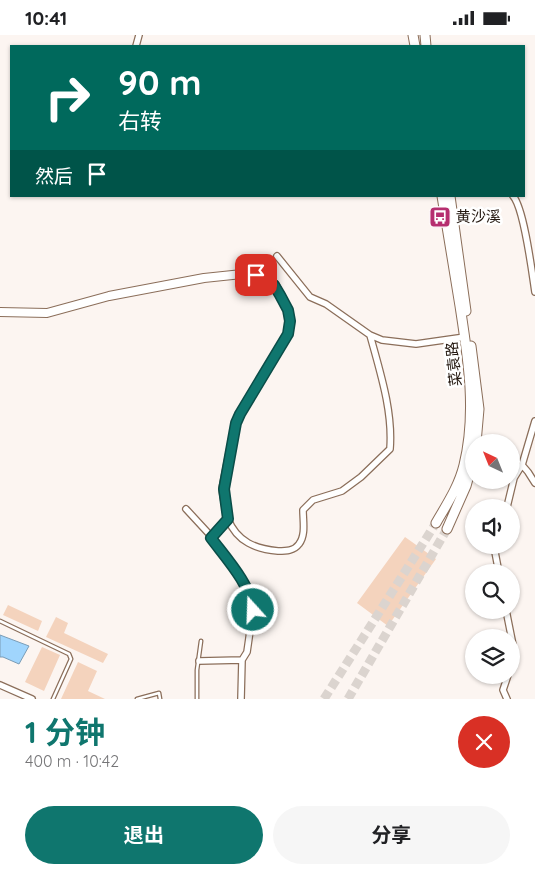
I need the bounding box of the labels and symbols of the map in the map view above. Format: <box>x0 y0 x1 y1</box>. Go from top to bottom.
bus stop icon: 黄沙溪 <box>428 205 452 229</box>
place label: 黄沙溪 <box>456 207 501 226</box>
pin <box>235 254 277 296</box>
street label: 菜袁路 <box>442 341 465 387</box>
north arrow <box>465 434 520 489</box>
position arrow <box>226 583 278 635</box>

